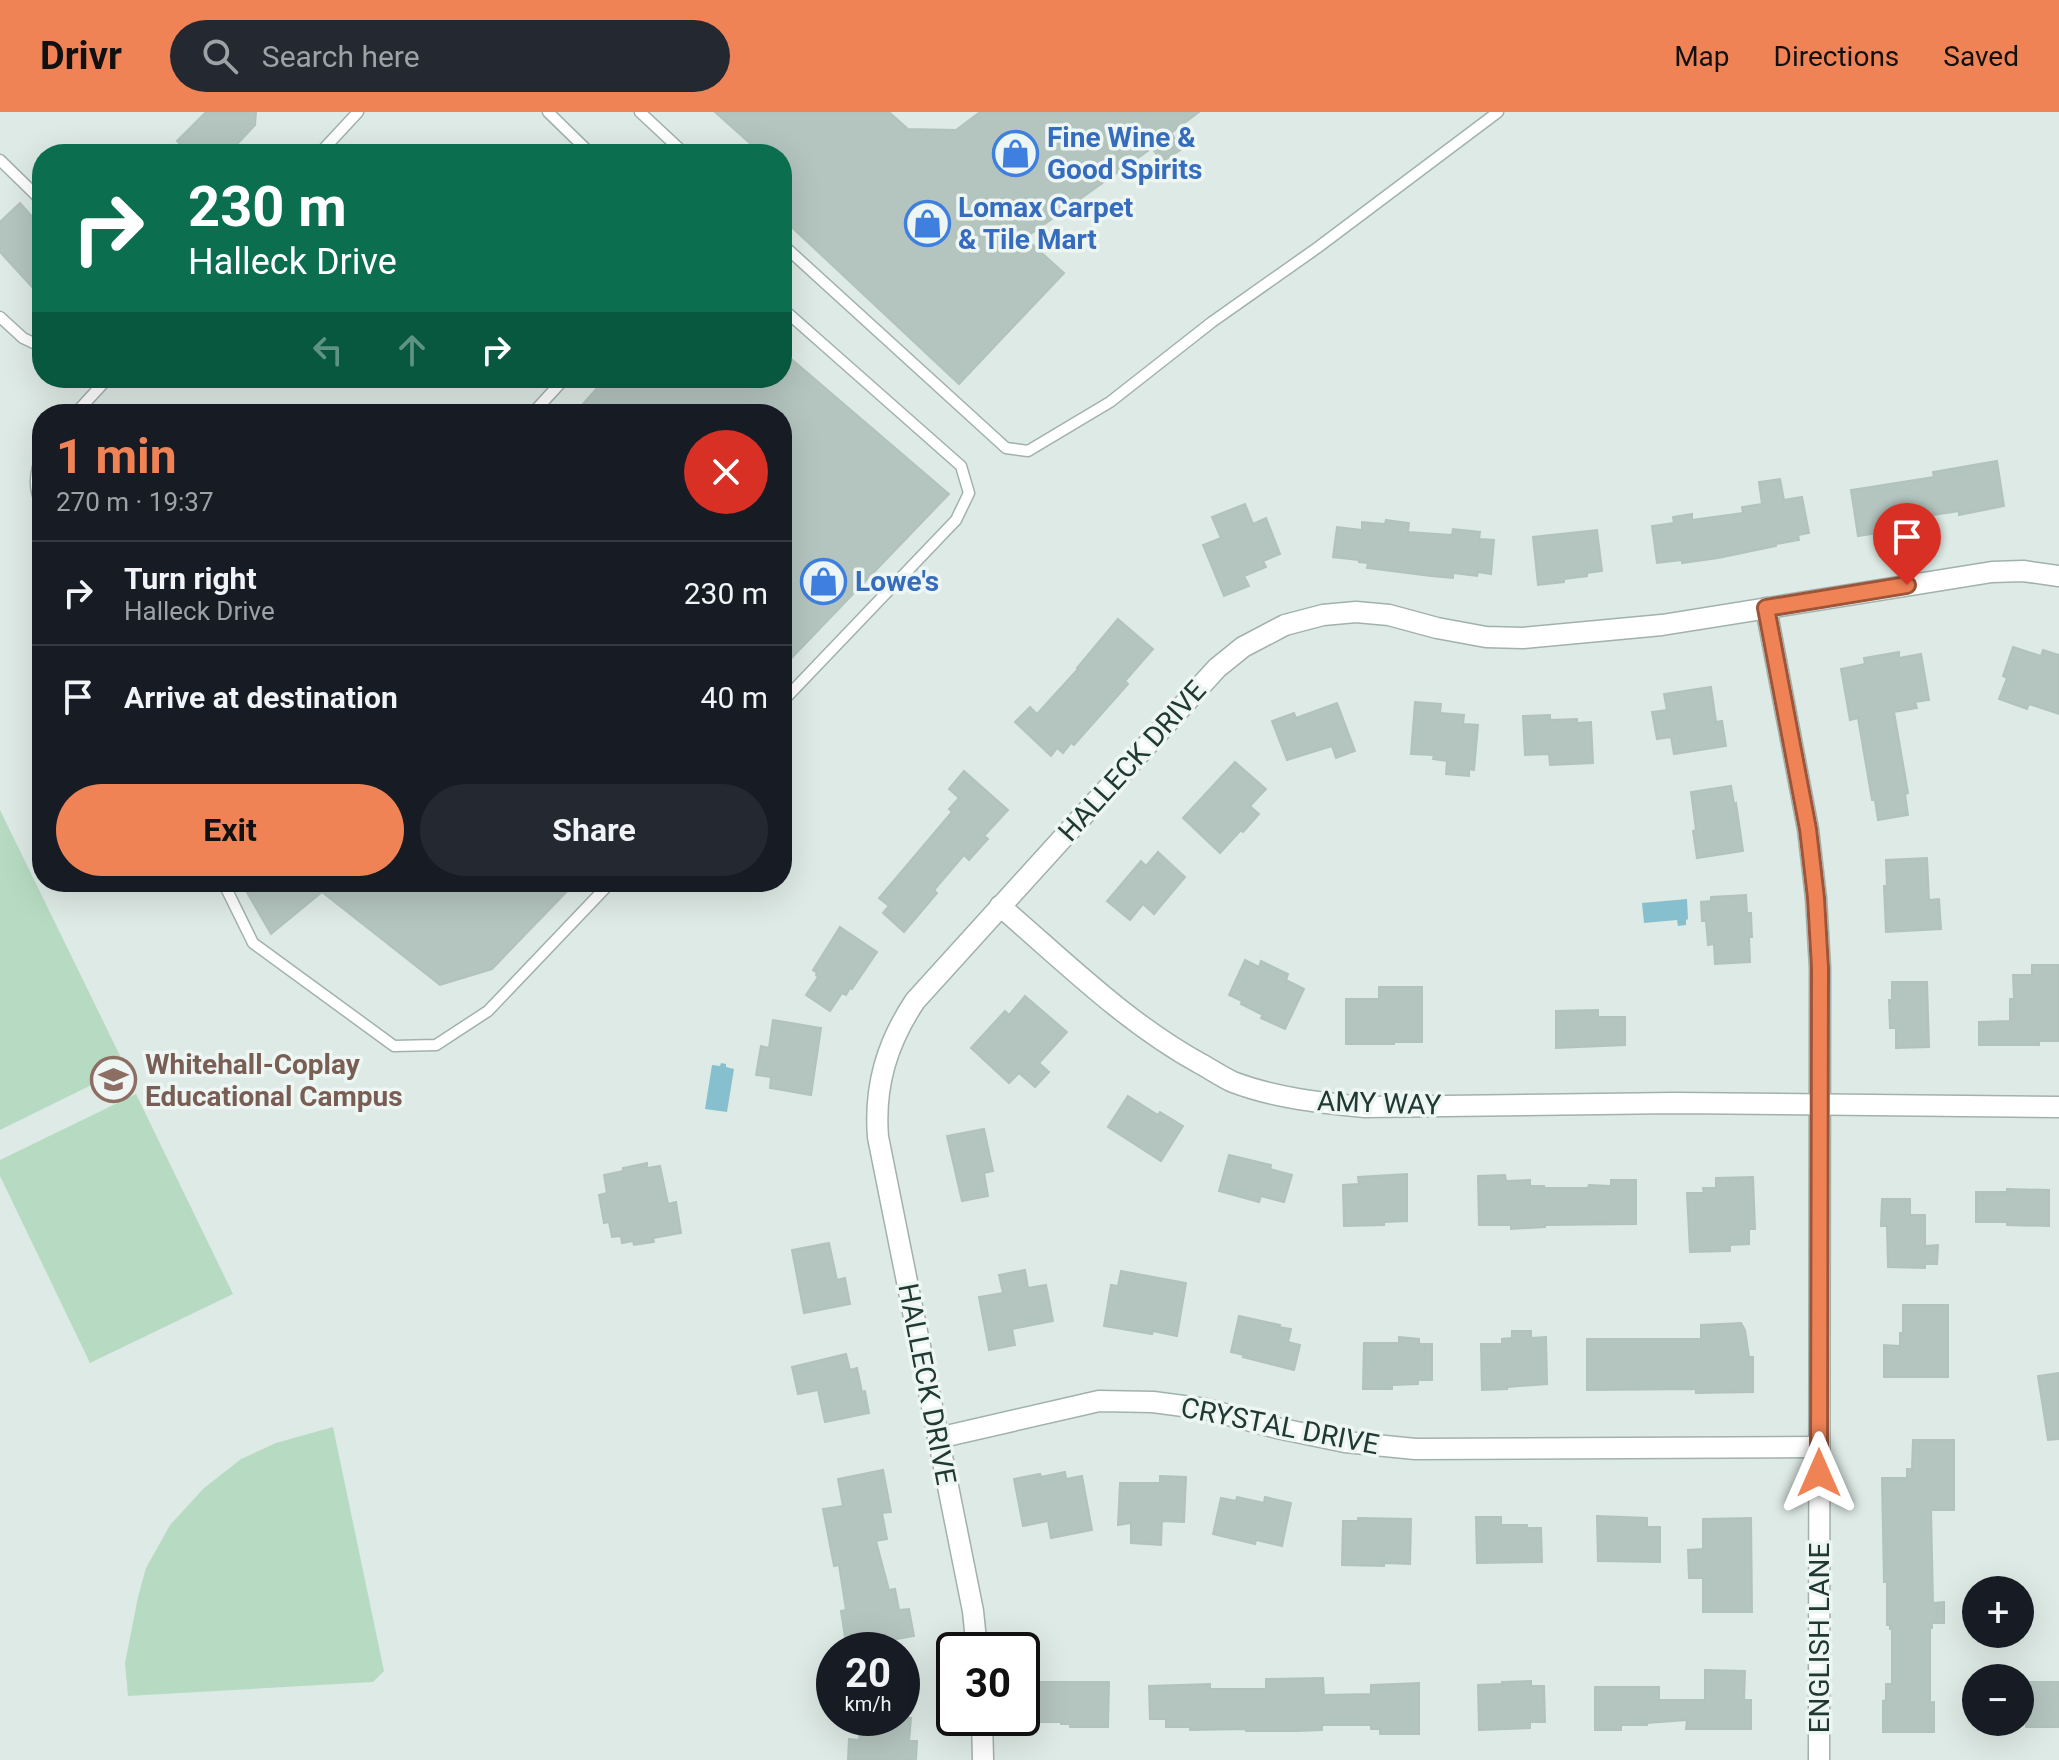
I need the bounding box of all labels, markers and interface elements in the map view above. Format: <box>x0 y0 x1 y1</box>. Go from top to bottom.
search box <box>170 20 730 92</box>
text: Drivr <box>40 34 122 78</box>
icon: search <box>198 34 242 78</box>
text: Search here <box>262 39 420 74</box>
text: Map <box>1674 40 1730 73</box>
text: Directions <box>1774 40 1899 73</box>
text: Saved <box>1943 40 2019 73</box>
place label: Fine Wine & Good Spirits <box>1047 121 1202 186</box>
shop icon: Fine Wine & Good Spirits <box>992 129 1040 177</box>
text: 230 m <box>188 174 347 240</box>
icon: right <box>56 176 160 280</box>
place label: Lomax Carpet & Tile Mart <box>958 191 1133 256</box>
shop icon: Lomax Carpet & Tile Mart <box>903 199 951 247</box>
text: Halleck Drive <box>188 241 397 283</box>
icon: left <box>306 328 350 372</box>
icon: ahead <box>390 328 434 372</box>
icon: right <box>474 328 518 372</box>
text: 1 min <box>56 428 177 485</box>
button: close <box>684 430 768 514</box>
text: 270 m · 19:37 <box>56 487 214 517</box>
pin <box>1873 503 1941 585</box>
icon: arrive <box>1885 515 1929 559</box>
shop icon: Lowe's <box>800 557 848 605</box>
text: Turn right <box>124 561 257 596</box>
place label: Lowe's <box>855 565 939 598</box>
icon: right <box>56 571 100 615</box>
text: 230 m <box>684 576 768 611</box>
text: Halleck Drive <box>124 596 275 626</box>
street label: HALLECK DRIVE <box>1051 674 1213 848</box>
icon: arrive <box>56 675 100 719</box>
text: Arrive at destination <box>124 680 398 715</box>
text: 40 m <box>701 680 768 715</box>
button: Exit <box>56 784 404 876</box>
button: Share <box>420 784 768 876</box>
place label: Whitehall-Coplay Educational Campus <box>145 1048 403 1113</box>
school or university icon: Whitehall-Coplay Educational Campus <box>90 1056 138 1104</box>
street label: AMY WAY <box>1316 1084 1442 1122</box>
street label: HALLECK DRIVE <box>891 1281 963 1487</box>
street label: CRYSTAL DRIVE <box>1178 1391 1382 1461</box>
position arrow <box>1777 1431 1861 1515</box>
street label: ENGLISH LANE <box>1803 1543 1836 1733</box>
map controls <box>1962 1576 2034 1736</box>
button: + <box>1962 1576 2034 1648</box>
speed limit sign: 30 <box>936 1632 1040 1736</box>
text: 20 <box>845 1650 891 1697</box>
button: − <box>1962 1664 2034 1736</box>
text: km/h <box>845 1692 891 1716</box>

